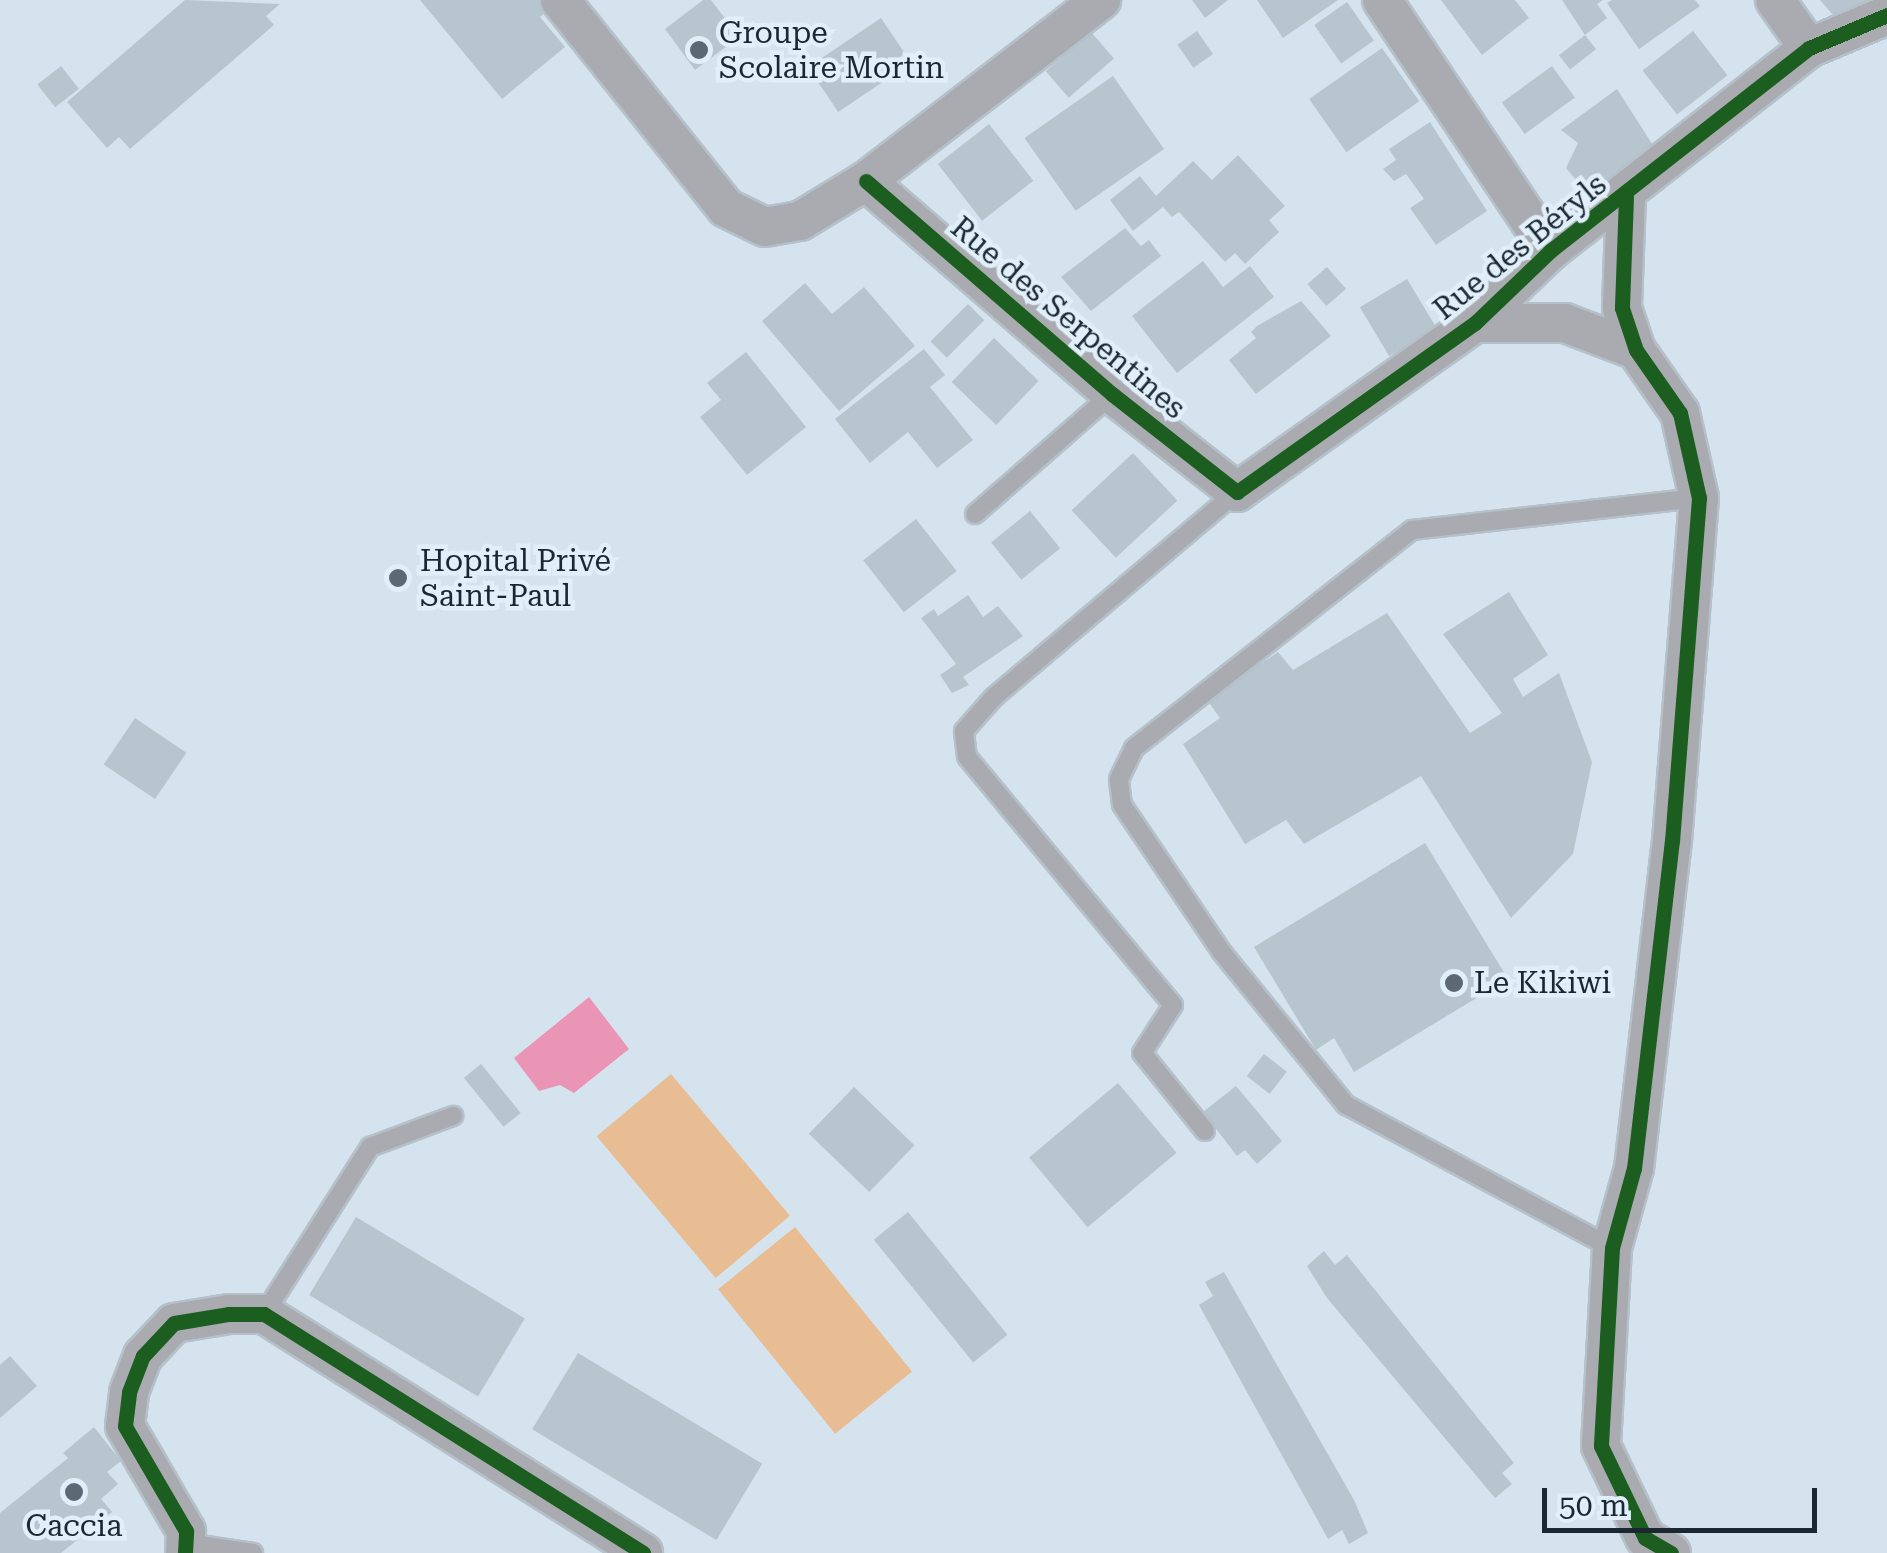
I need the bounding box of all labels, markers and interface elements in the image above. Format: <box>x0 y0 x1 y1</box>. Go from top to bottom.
place label: Groupe Scolaire Mortin <box>719 15 944 86</box>
marker: Groupe Scolaire Mortin <box>688 39 710 61</box>
street label: Rue des Béryls <box>1427 166 1613 328</box>
street label: Rue des Serpentines <box>944 209 1192 427</box>
place label: Hopital Privé Saint-Paul <box>420 543 611 614</box>
marker: Hopital Privé Saint-Paul <box>385 565 411 591</box>
place label: Le Kikiwi <box>1474 965 1611 1001</box>
marker: Le Kikiwi <box>1443 972 1465 994</box>
scale bar <box>1547 1468 1822 1530</box>
marker: Caccia <box>63 1481 85 1503</box>
text: 50 m <box>1559 1488 1628 1523</box>
place label: Caccia <box>26 1508 122 1544</box>

